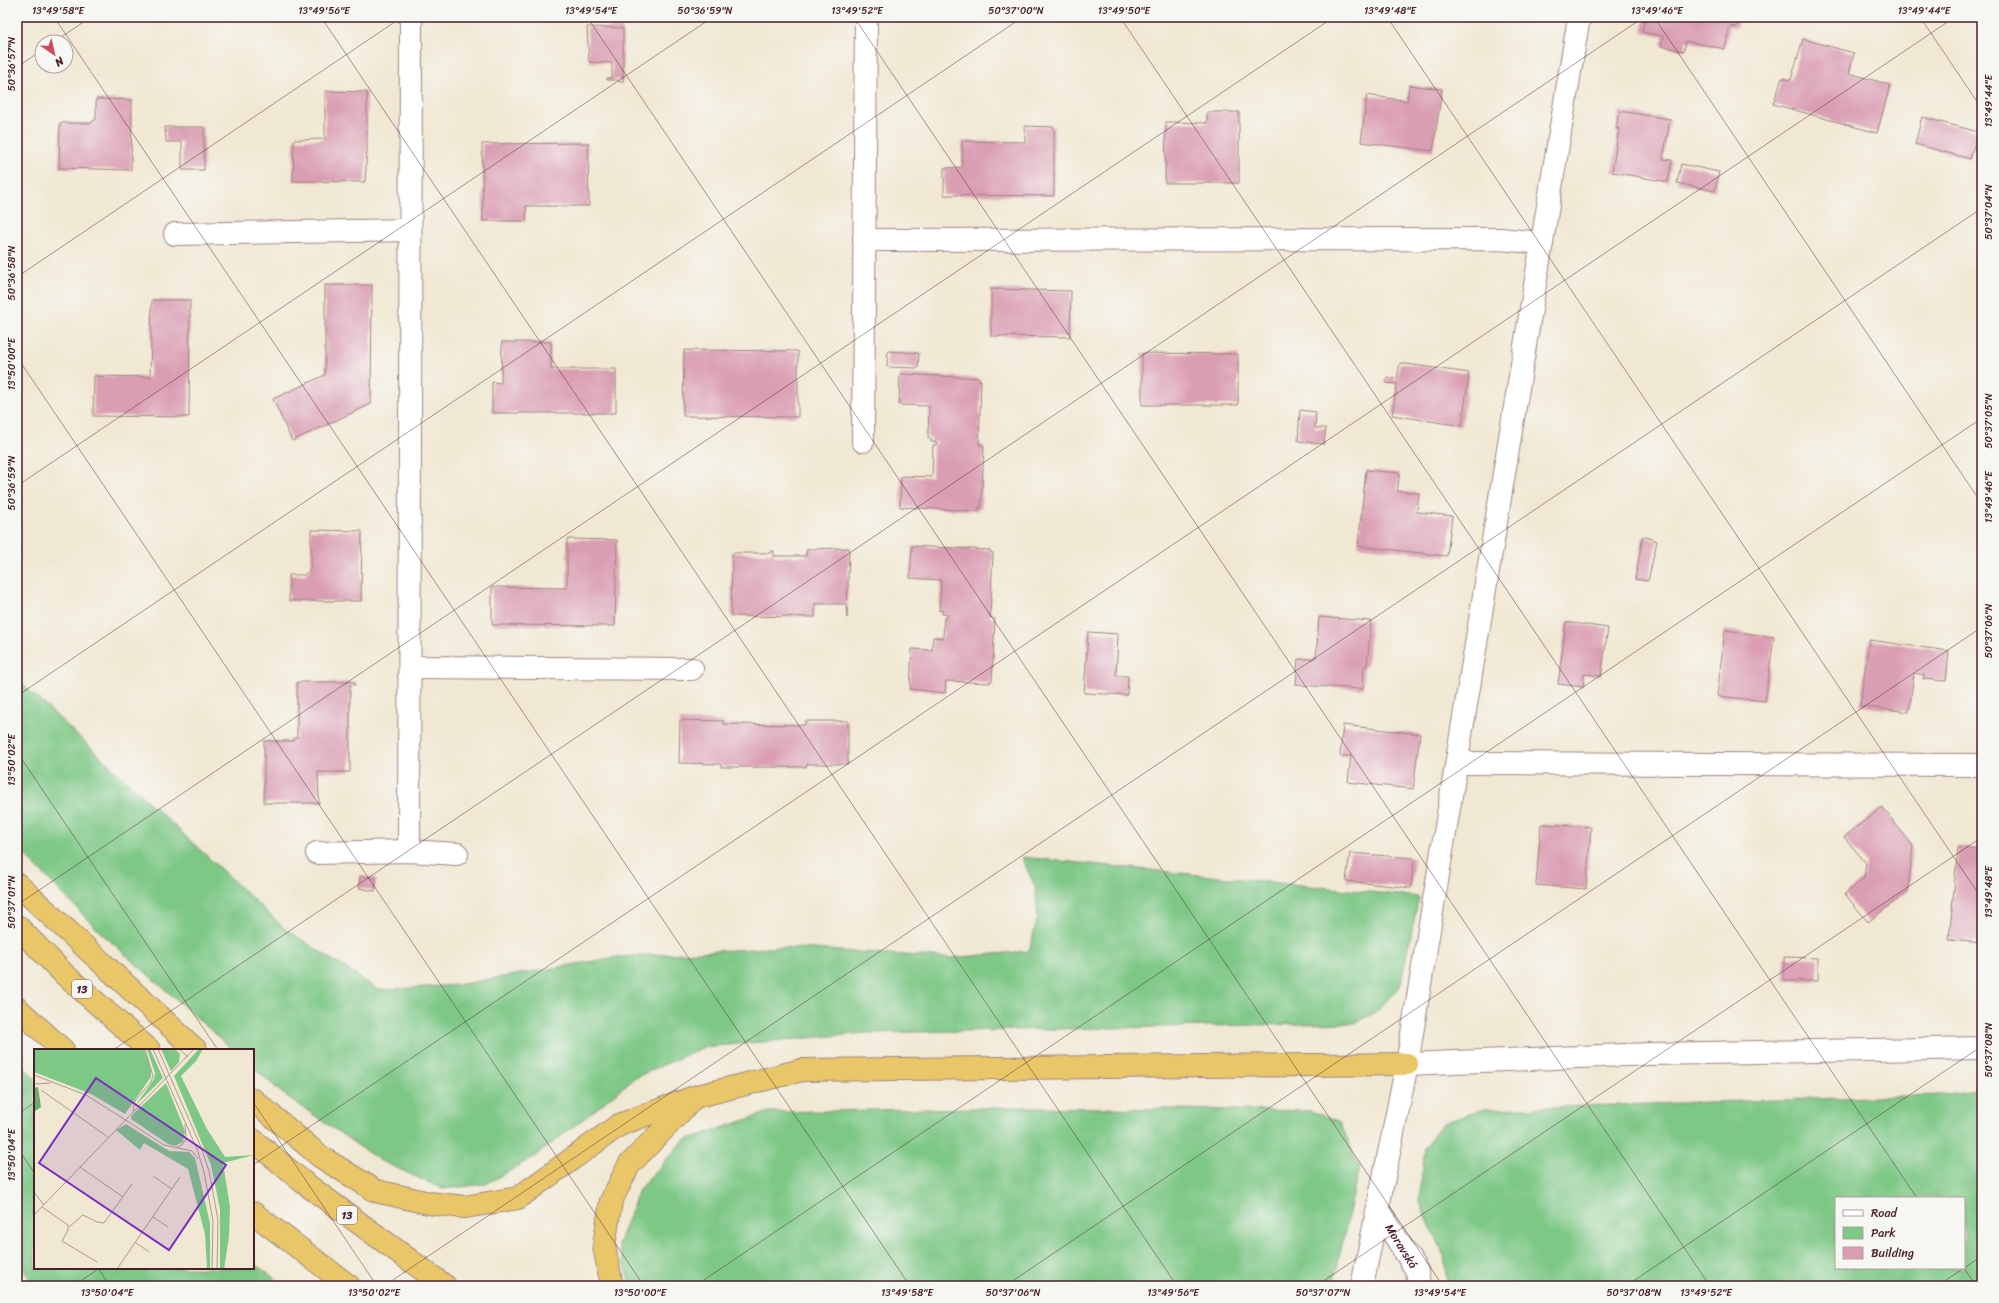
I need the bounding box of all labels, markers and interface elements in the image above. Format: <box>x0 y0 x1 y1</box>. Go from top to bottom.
text: 13°49'58"E <box>32 2 85 20</box>
text: 13°49'56"E <box>298 2 351 20</box>
text: 13°49'54"E <box>565 2 619 20</box>
text: 50°36'59"N <box>678 2 733 20</box>
text: 13°49'52"E <box>831 2 884 20</box>
text: 50°37'00"N <box>988 2 1044 20</box>
text: 13°49'50"E <box>1098 2 1152 20</box>
text: 13°49'48"E <box>1364 2 1418 20</box>
text: 13°49'46"E <box>1631 2 1684 20</box>
text: 13°49'44"E <box>1898 2 1952 20</box>
north arrow <box>34 34 74 74</box>
text: 50°36'57"N <box>3 37 21 91</box>
text: N <box>51 51 69 72</box>
text: 13°49'44"E <box>1980 73 1998 127</box>
text: 50°37'04"N <box>1980 184 1998 240</box>
text: 50°36'58"N <box>3 246 21 300</box>
text: 13°50'00"E <box>3 336 21 390</box>
text: 50°37'05"N <box>1980 393 1998 449</box>
text: 50°36'59"N <box>3 455 21 510</box>
text: 13°49'46"E <box>1980 470 1998 523</box>
text: 50°37'06"N <box>1980 604 1998 658</box>
text: 13°50'02"E <box>3 733 21 786</box>
text: 13°49'48"E <box>1980 864 1998 918</box>
text: 50°37'01"N <box>3 875 21 929</box>
road number: 13 <box>72 980 92 998</box>
text: 50°37'08"N <box>1980 1022 1998 1078</box>
inset map <box>34 1049 254 1269</box>
text: 13°50'04"E <box>3 1127 21 1181</box>
legend <box>1835 1197 1965 1269</box>
text: Road <box>1871 1202 1898 1224</box>
road number: 13 <box>337 1206 357 1224</box>
street label: Moravská <box>1379 1219 1424 1273</box>
text: Park <box>1871 1222 1896 1244</box>
text: Building <box>1871 1242 1914 1264</box>
text: 13°50'04"E <box>81 1284 135 1302</box>
text: 13°50'02"E <box>348 1284 401 1302</box>
text: 13°50'00"E <box>614 1284 668 1302</box>
text: 13°49'58"E <box>881 1284 934 1302</box>
text: 50°37'06"N <box>986 1284 1040 1302</box>
text: 13°49'56"E <box>1147 1284 1200 1302</box>
text: 50°37'07"N <box>1296 1284 1350 1302</box>
text: 13°49'54"E <box>1414 1284 1468 1302</box>
text: 50°37'08"N <box>1606 1284 1662 1302</box>
text: 13°49'52"E <box>1680 1284 1733 1302</box>

